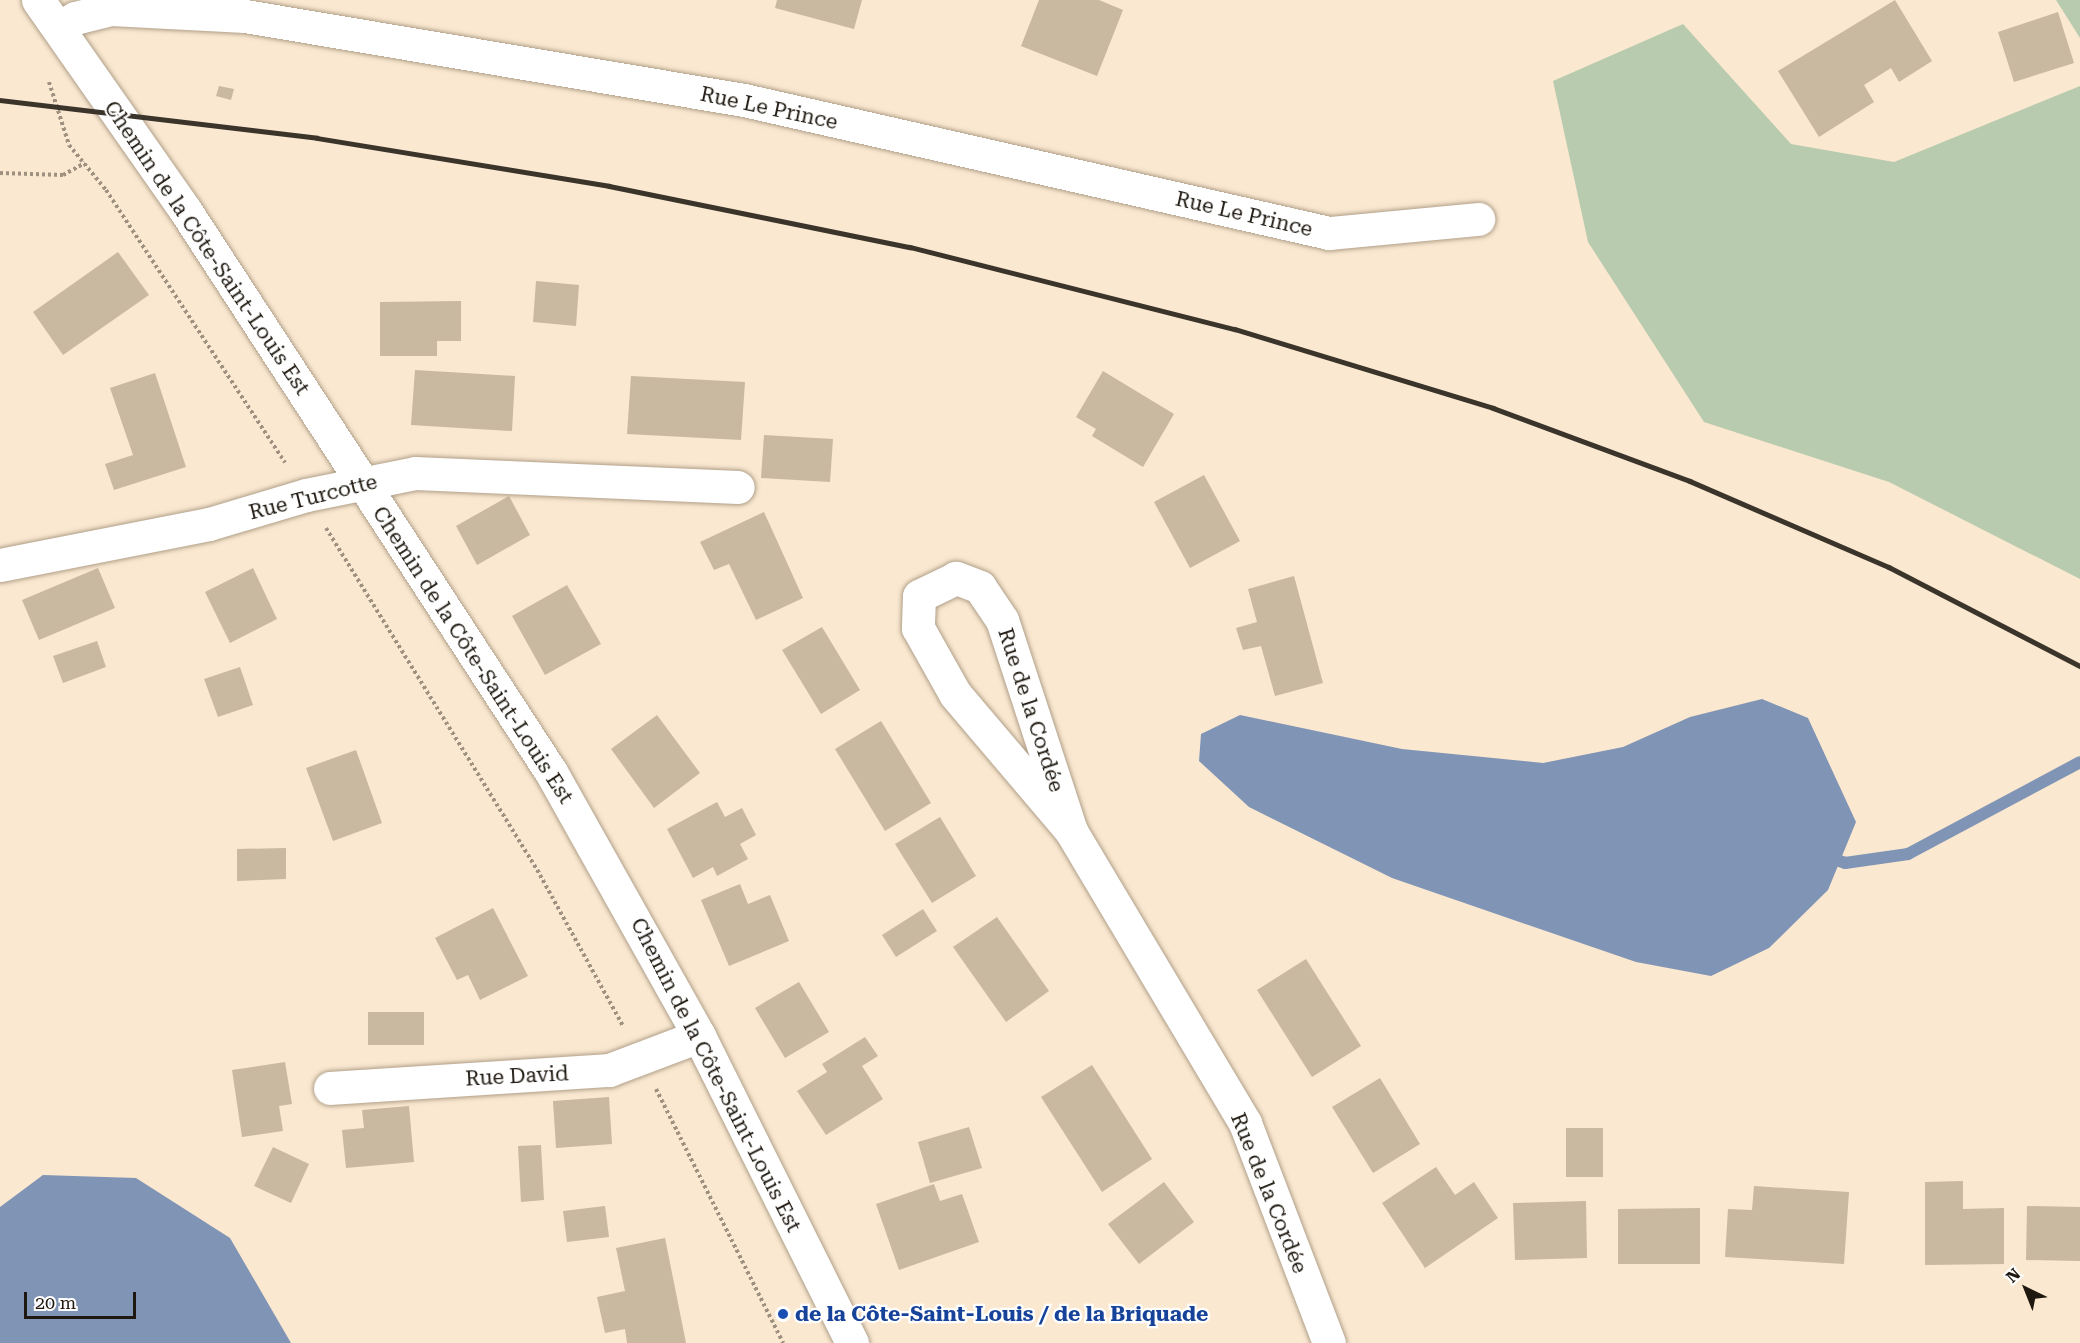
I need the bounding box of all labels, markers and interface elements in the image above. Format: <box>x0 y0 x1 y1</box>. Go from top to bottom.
street label: Rue Le Prince <box>698 81 840 135</box>
street label: Chemin de la Côte-Saint-Louis Est <box>99 96 315 400</box>
street label: Rue Le Prince <box>1173 186 1315 242</box>
street label: Rue Turcotte <box>246 469 380 525</box>
street label: Chemin de la Côte-Saint-Louis Est <box>367 502 579 808</box>
street label: Rue de la Cordée <box>993 625 1069 795</box>
street label: Chemin de la Côte-Saint-Louis Est <box>625 914 807 1236</box>
street label: Rue David <box>465 1061 569 1091</box>
street label: Rue de la Cordée <box>1225 1109 1313 1277</box>
north arrow <box>1996 1259 2056 1319</box>
text: N <box>2002 1264 2024 1287</box>
scale bar <box>27 1280 140 1318</box>
text: 20 m <box>35 1292 76 1313</box>
place label: de la Côte-Saint-Louis / de la Briquade <box>795 1301 1208 1327</box>
marker: de la Côte-Saint-Louis / de la Briquade <box>776 1307 790 1321</box>

